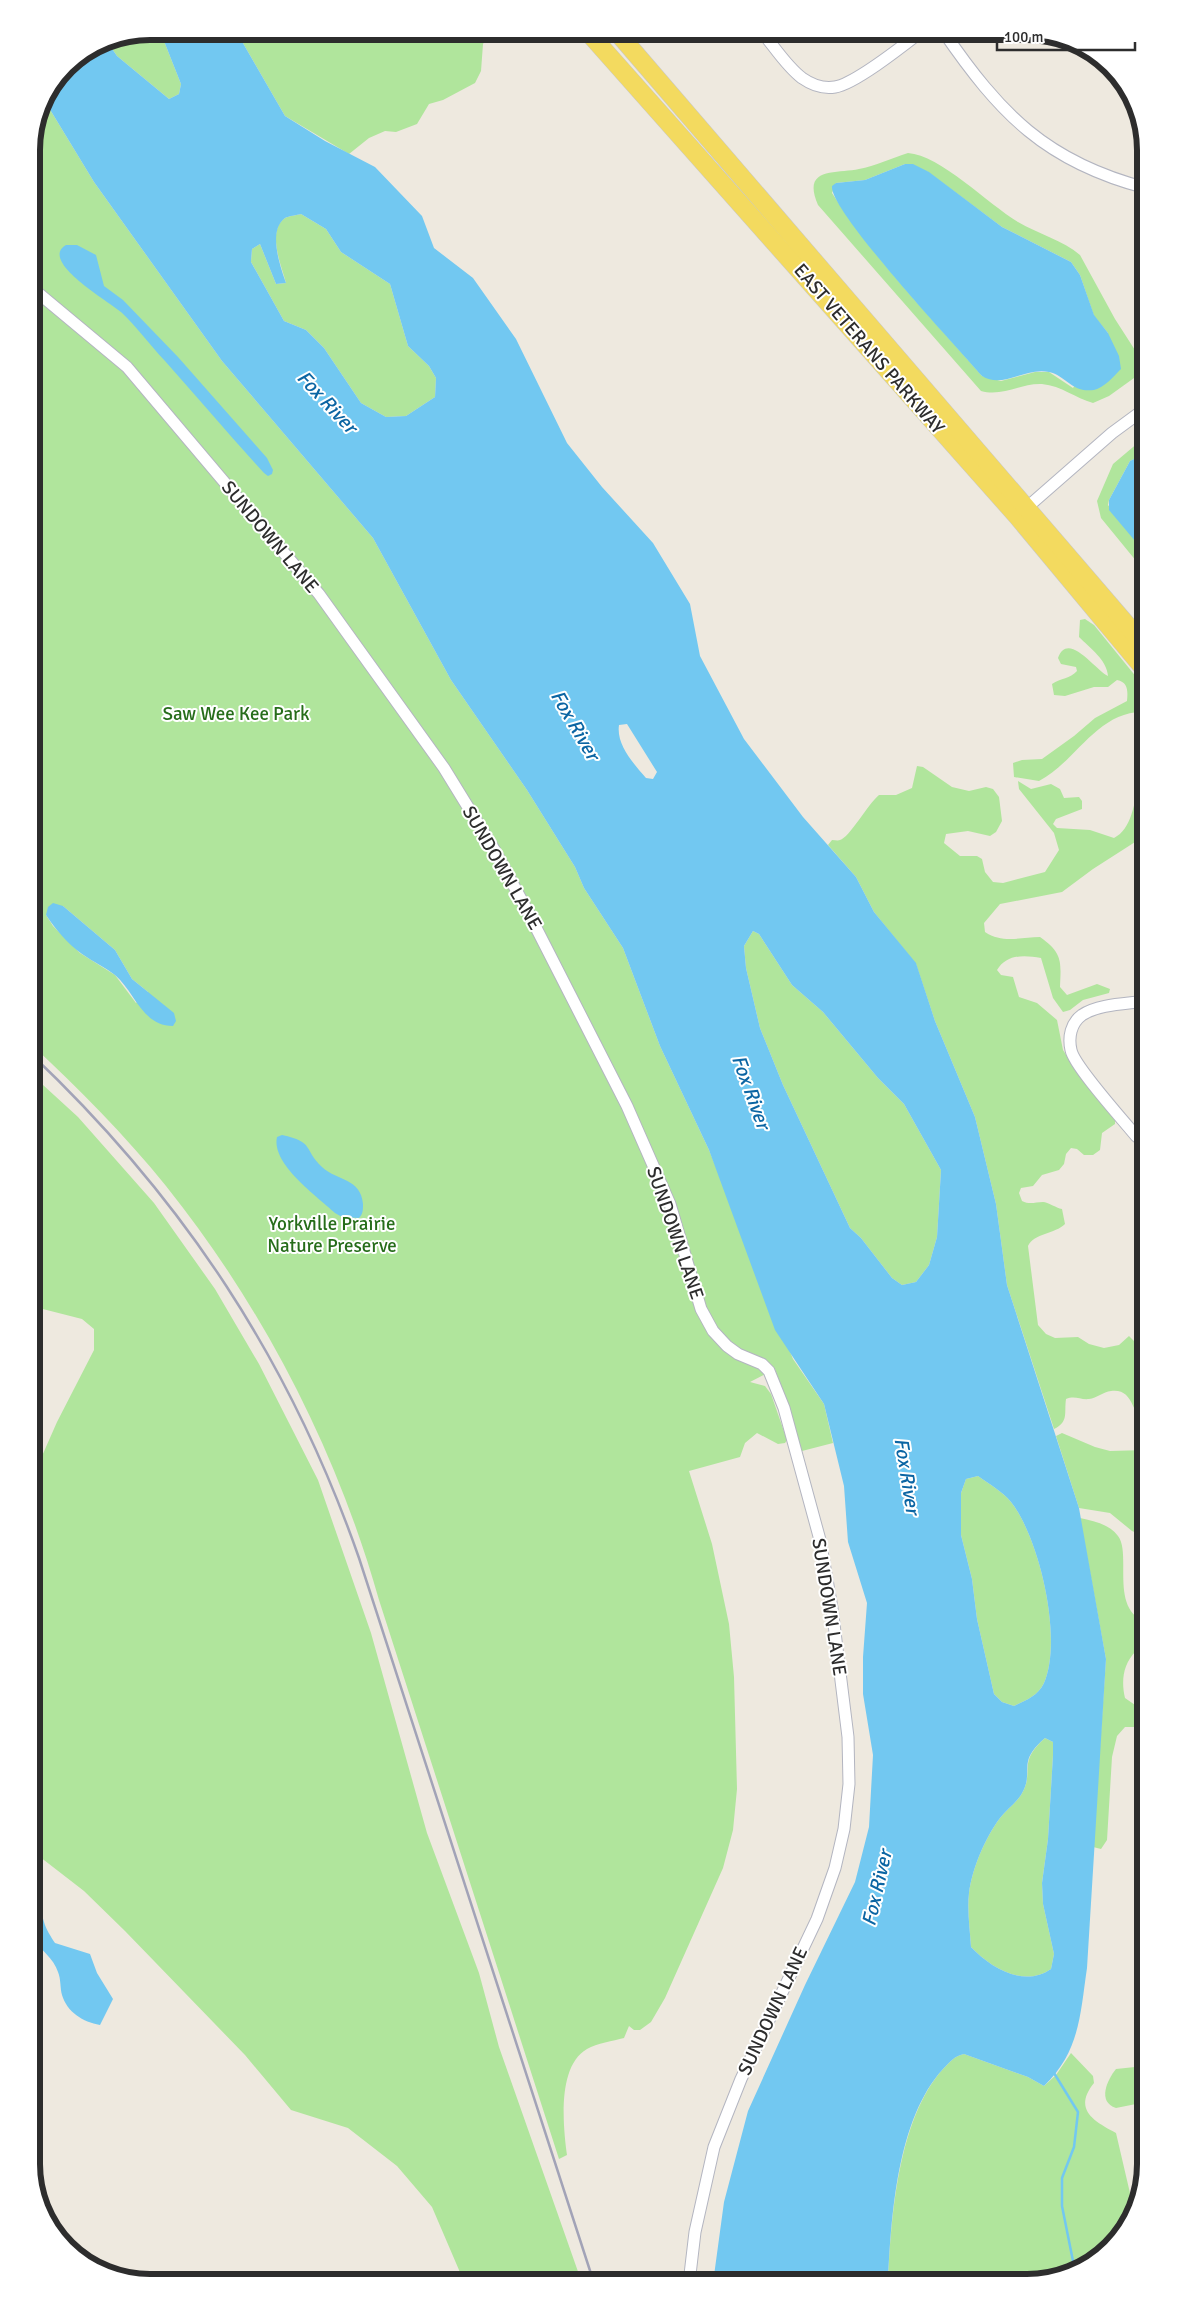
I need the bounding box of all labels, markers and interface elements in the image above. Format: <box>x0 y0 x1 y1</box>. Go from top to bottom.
scale bar <box>997 20 1134 52</box>
text: 100 m <box>1004 28 1044 46</box>
street label: EAST VETERANS PARKWAY <box>788 259 950 440</box>
water label: Fox River <box>292 365 364 441</box>
street label: SUNDOWN LANE <box>216 476 324 598</box>
water label: Fox River <box>545 685 606 767</box>
park label: Saw Wee Kee Park <box>162 702 310 726</box>
street label: SUNDOWN LANE <box>457 802 547 934</box>
water label: Fox River <box>726 1052 777 1135</box>
street label: SUNDOWN LANE <box>641 1163 709 1303</box>
park label: Yorkville Prairie Nature Preserve <box>267 1212 397 1258</box>
water label: Fox River <box>889 1436 926 1519</box>
street label: SUNDOWN LANE <box>806 1536 852 1678</box>
water label: Fox River <box>856 1845 898 1928</box>
street label: SUNDOWN LANE <box>733 1943 813 2079</box>

